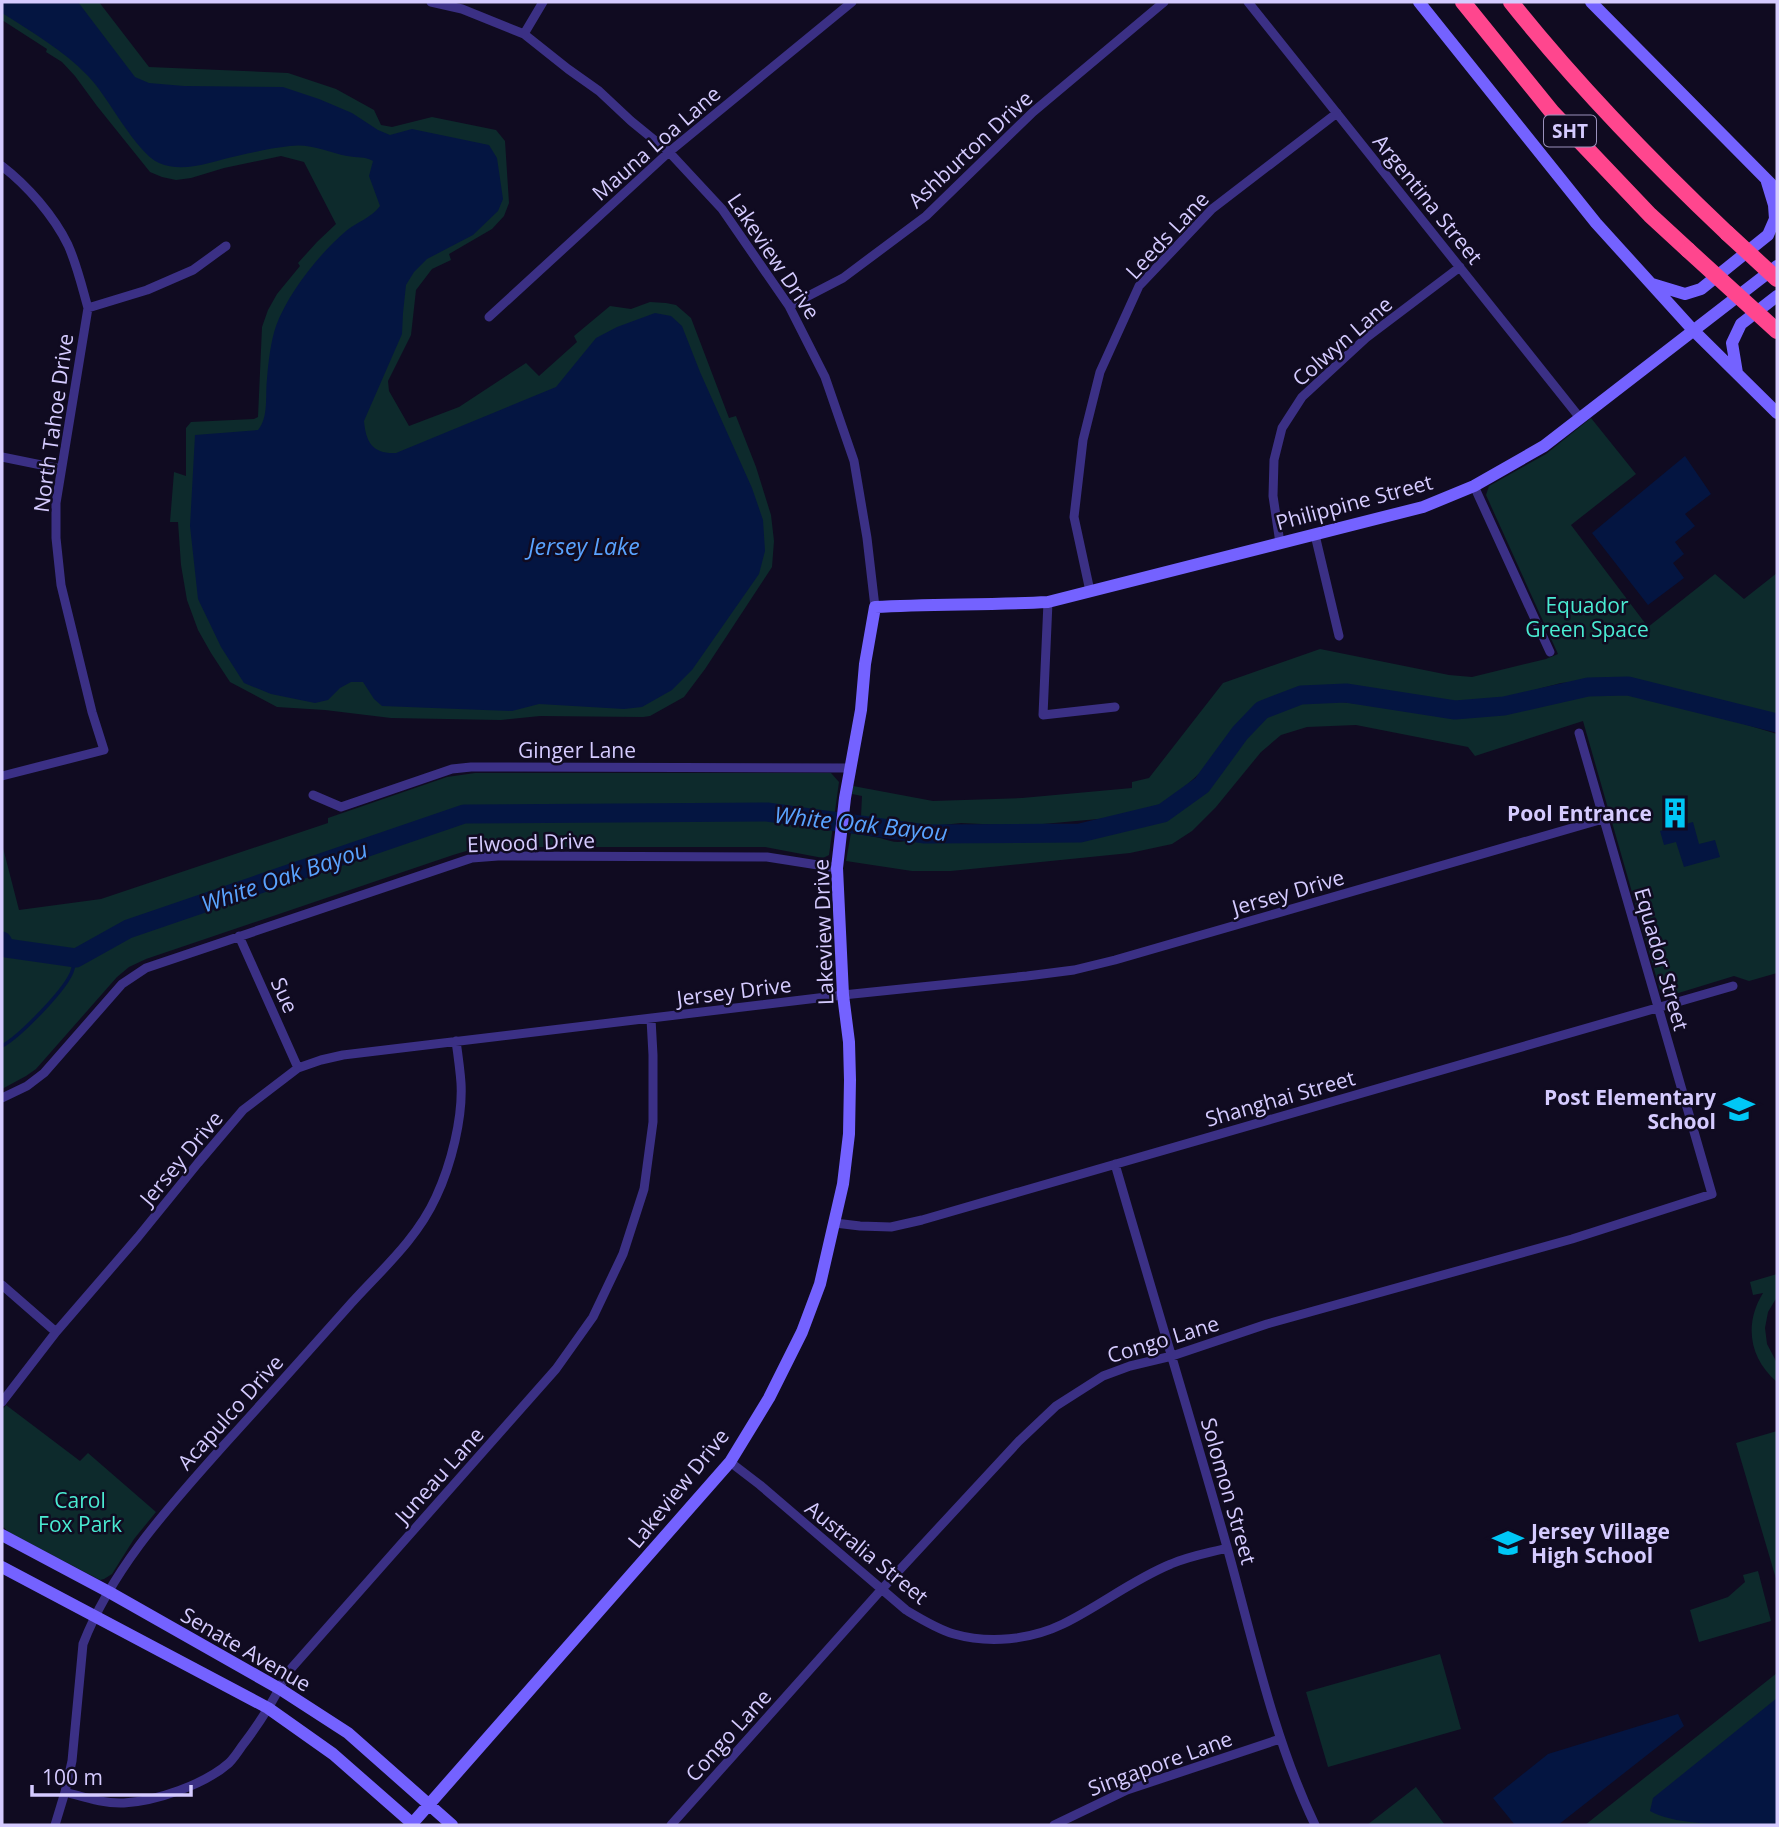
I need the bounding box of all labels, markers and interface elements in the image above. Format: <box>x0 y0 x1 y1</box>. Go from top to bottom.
street label: Mauna Loa Lane <box>586 79 726 207</box>
street label: Ashburton Drive <box>902 84 1038 214</box>
road number: SHT <box>1544 116 1596 146</box>
street label: Argentina Street <box>1367 128 1489 270</box>
street label: Leeds Lane <box>1119 185 1215 285</box>
street label: Lakeview Drive <box>722 188 826 324</box>
street label: Colwyn Lane <box>1286 290 1398 392</box>
street label: North Tahoe Drive <box>27 332 79 514</box>
street label: Philippine Street <box>1273 468 1435 536</box>
water label: Jersey Lake <box>524 530 640 562</box>
park label: Equador Green Space <box>1525 591 1649 643</box>
street label: Ginger Lane <box>518 736 636 764</box>
building icon: Pool Entrance <box>1658 796 1692 830</box>
water label: White Oak Bayou <box>773 798 949 848</box>
place label: Pool Entrance <box>1507 799 1652 827</box>
street label: Elwood Drive <box>466 826 596 858</box>
water label: White Oak Bayou <box>196 833 372 919</box>
street label: Lakeview Drive <box>806 858 840 1006</box>
street label: Jersey Drive <box>1227 863 1347 922</box>
street label: Equador Street <box>1628 884 1696 1034</box>
street label: Jersey Drive <box>673 970 793 1012</box>
street label: Sue <box>265 973 305 1017</box>
street label: Shanghai Street <box>1202 1063 1358 1133</box>
place label: Post Elementary School <box>1544 1083 1716 1135</box>
school or university icon: Post Elementary School <box>1722 1092 1756 1126</box>
street label: Jersey Drive <box>132 1105 229 1213</box>
street label: Congo Lane <box>1104 1309 1222 1369</box>
street label: Acapulco Drive <box>171 1349 289 1475</box>
street label: Solomon Street <box>1195 1414 1263 1568</box>
street label: Juneau Lane <box>387 1421 490 1531</box>
street label: Lakeview Drive <box>621 1422 735 1554</box>
park label: Carol Fox Park <box>38 1486 122 1538</box>
street label: Australia Street <box>800 1494 934 1610</box>
place label: Jersey Village High School <box>1529 1517 1670 1569</box>
school or university icon: Jersey Village High School <box>1491 1526 1525 1560</box>
street label: Senate Avenue <box>176 1600 316 1698</box>
street label: Congo Lane <box>679 1683 777 1787</box>
street label: Singapore Lane <box>1084 1724 1236 1802</box>
scale bar <box>32 1754 191 1798</box>
text: 100 m <box>42 1763 103 1791</box>

